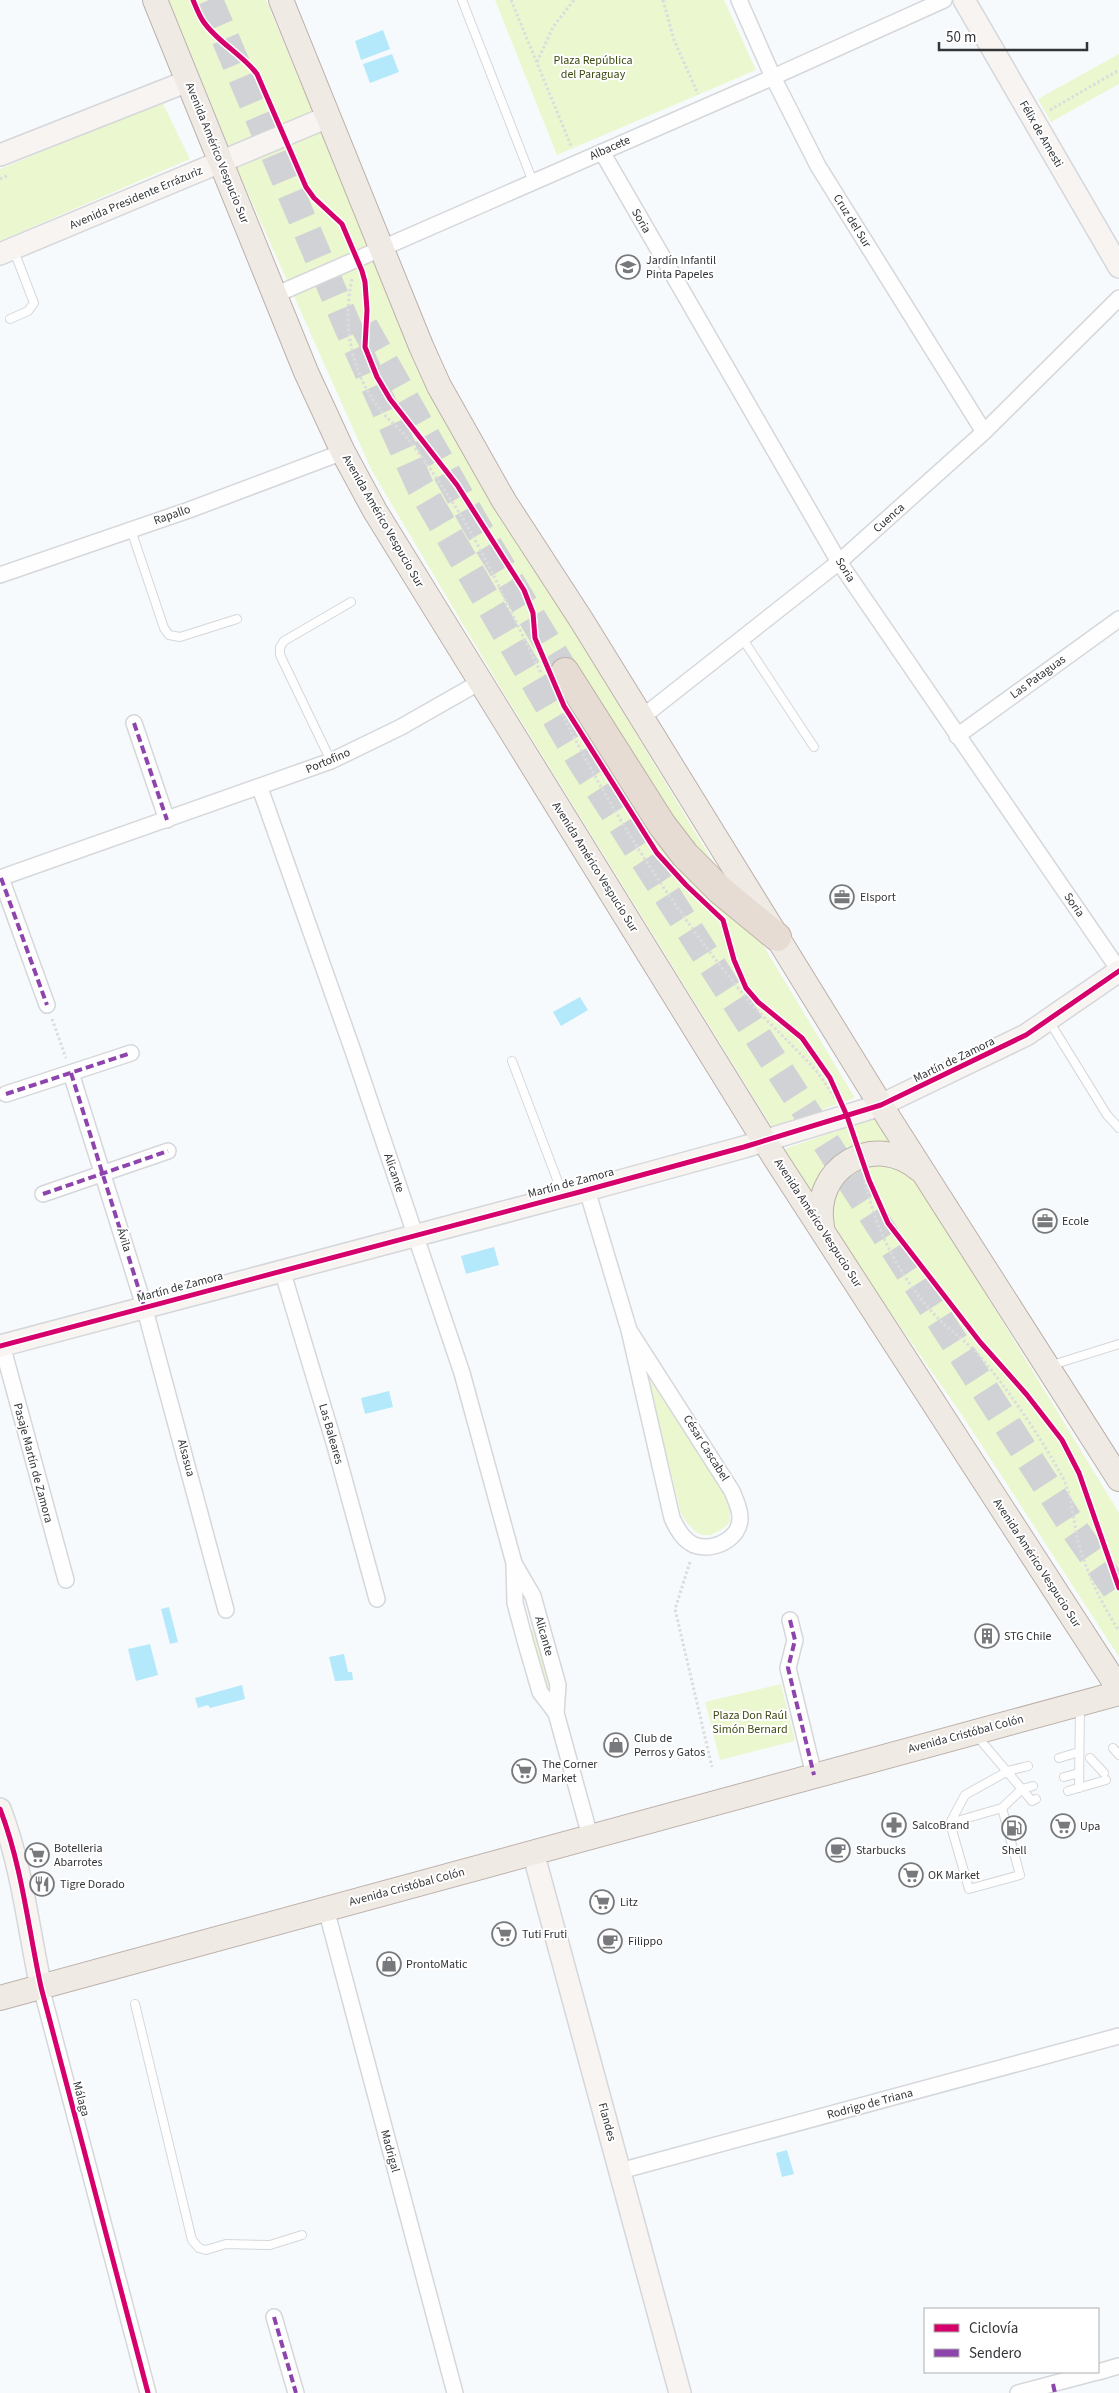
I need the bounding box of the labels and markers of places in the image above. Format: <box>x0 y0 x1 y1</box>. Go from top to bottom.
place label: Jardín Infantil Pinta Papeles <box>646 252 716 283</box>
school or university icon: Jardín Infantil Pinta Papeles <box>615 254 641 280</box>
office icon: Elsport <box>829 884 855 910</box>
place label: Elsport <box>860 889 896 906</box>
office icon: Ecole <box>1032 1208 1058 1234</box>
place label: Ecole <box>1062 1213 1089 1230</box>
building icon: STG Chile <box>974 1623 1000 1649</box>
place label: STG Chile <box>1004 1628 1052 1645</box>
place label: Club de Perros y Gatos <box>634 1730 705 1761</box>
shop icon: Club de Perros y Gatos <box>603 1732 629 1758</box>
place label: The Corner Market <box>542 1756 598 1787</box>
supermarket icon: The Corner Market <box>511 1758 537 1784</box>
pharmacy icon: SalcoBrand <box>881 1812 907 1838</box>
supermarket icon: Upa <box>1050 1813 1076 1839</box>
fuel station icon: Shell <box>1001 1815 1027 1841</box>
place label: SalcoBrand <box>912 1817 969 1834</box>
place label: Upa <box>1080 1818 1100 1835</box>
cafe icon: Starbucks <box>825 1837 851 1863</box>
place label: Botelleria Abarrotes <box>54 1840 102 1871</box>
supermarket icon: Botelleria Abarrotes <box>24 1842 50 1868</box>
place label: Starbucks <box>856 1842 906 1859</box>
place label: Shell <box>1001 1842 1027 1859</box>
supermarket icon: OK Market <box>898 1862 924 1888</box>
place label: OK Market <box>928 1867 980 1884</box>
restaurant icon: Tigre Dorado <box>29 1871 55 1897</box>
place label: Tigre Dorado <box>60 1876 125 1893</box>
supermarket icon: Litz <box>589 1889 615 1915</box>
place label: Litz <box>620 1894 638 1911</box>
supermarket icon: Tuti Fruti <box>491 1921 517 1947</box>
place label: Tuti Fruti <box>522 1926 567 1943</box>
cafe icon: Filippo <box>597 1928 623 1954</box>
place label: Filippo <box>628 1933 663 1950</box>
shop icon: ProntoMatic <box>376 1951 402 1977</box>
place label: ProntoMatic <box>406 1956 468 1973</box>

